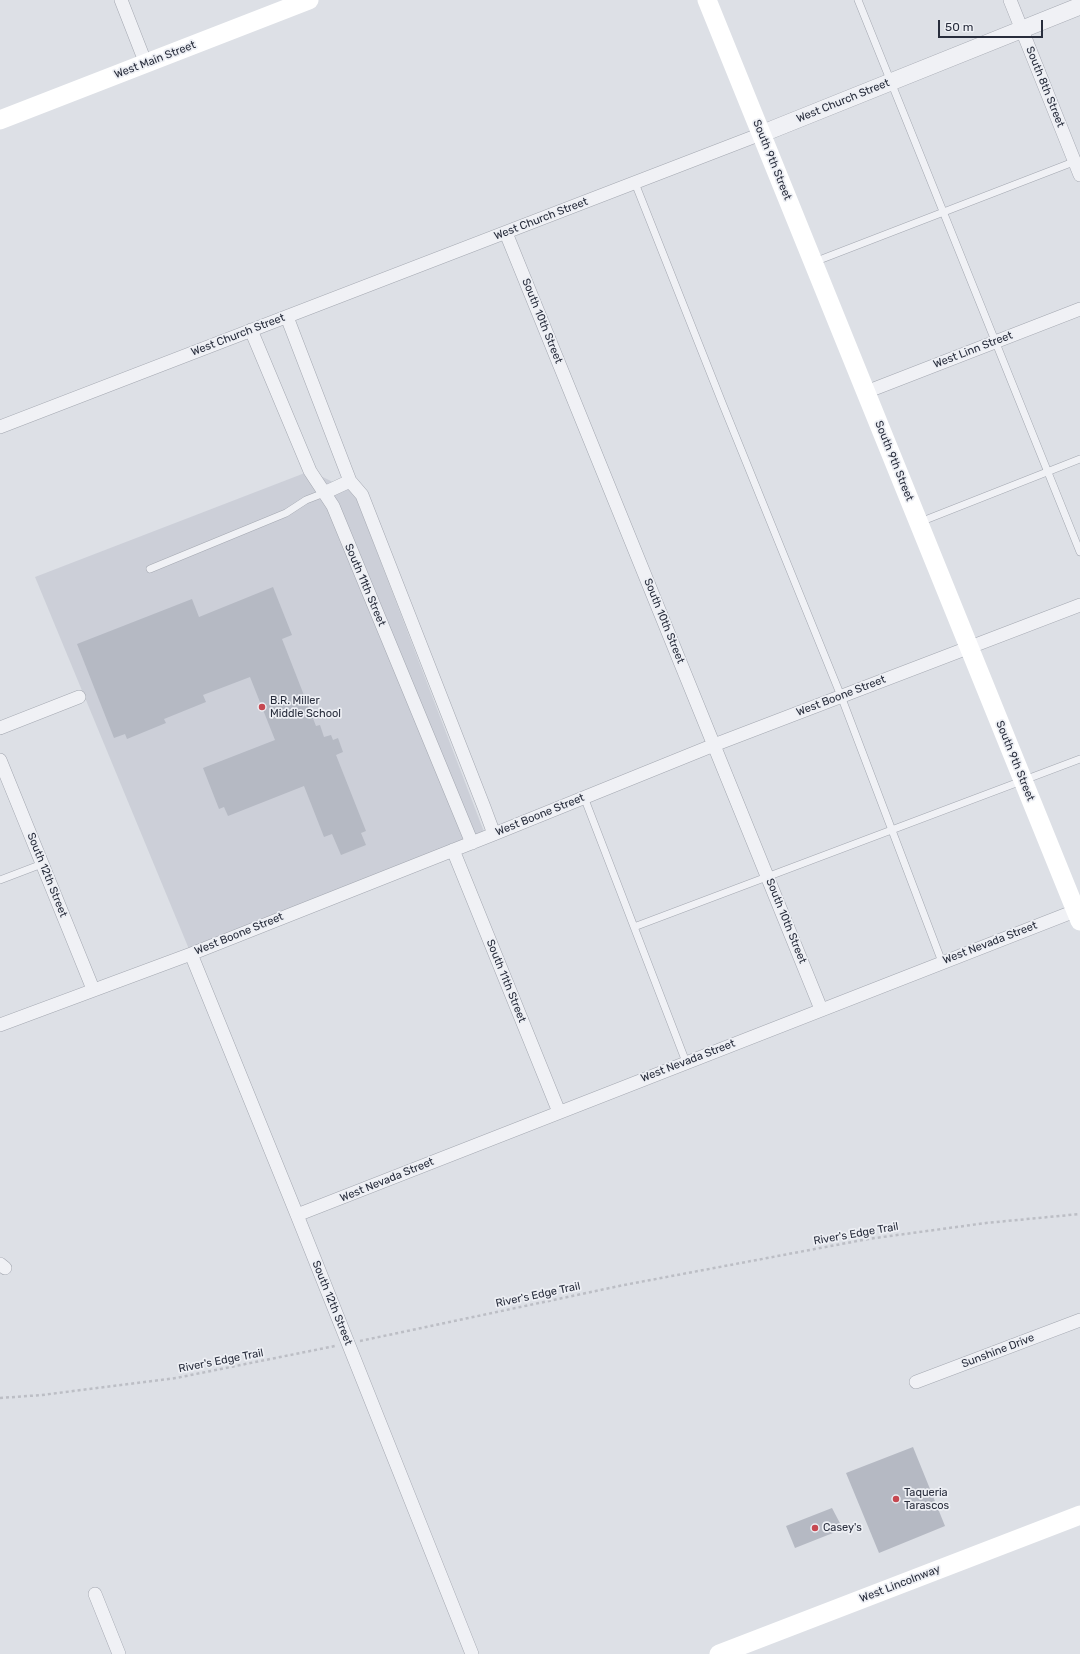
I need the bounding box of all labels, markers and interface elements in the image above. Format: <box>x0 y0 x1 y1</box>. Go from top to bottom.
scale bar <box>940 12 1045 38</box>
text: 50 m <box>945 20 973 34</box>
street label: West Main Street <box>113 38 197 82</box>
street label: South 8th Street <box>1023 45 1067 129</box>
street label: West Church Street <box>794 76 892 126</box>
street label: South 9th Street <box>750 118 794 202</box>
street label: West Church Street <box>492 195 590 243</box>
street label: South 10th Street <box>519 276 565 366</box>
street label: West Church Street <box>189 311 287 359</box>
street label: West Linn Street <box>931 329 1015 371</box>
street label: South 9th Street <box>872 419 916 503</box>
street label: South 11th Street <box>342 542 388 628</box>
street label: South 10th Street <box>641 576 687 666</box>
street label: West Boone Street <box>794 673 888 719</box>
place label: B.R. Miller Middle School <box>270 694 341 720</box>
marker: B.R. Miller Middle School <box>257 702 267 712</box>
street label: South 9th Street <box>993 719 1037 803</box>
street label: West Boone Street <box>494 791 586 839</box>
street label: South 12th Street <box>24 831 70 919</box>
street label: South 10th Street <box>763 876 809 966</box>
street label: West Boone Street <box>193 910 285 958</box>
street label: West Nevada Street <box>941 919 1039 967</box>
street label: South 11th Street <box>483 938 529 1024</box>
street label: West Nevada Street <box>639 1037 737 1085</box>
street label: West Nevada Street <box>338 1155 436 1205</box>
street label: River's Edge Trail <box>812 1220 900 1248</box>
street label: South 12th Street <box>309 1259 355 1347</box>
street label: River's Edge Trail <box>495 1280 581 1310</box>
street label: Sunshine Drive <box>960 1331 1036 1371</box>
street label: River's Edge Trail <box>177 1346 265 1376</box>
place label: Taqueria Tarascos <box>904 1486 949 1512</box>
marker: Taqueria Tarascos <box>891 1494 901 1504</box>
place label: Casey's <box>823 1521 862 1535</box>
marker: Casey's <box>810 1523 820 1533</box>
street label: West Lincolnway <box>858 1563 942 1605</box>

